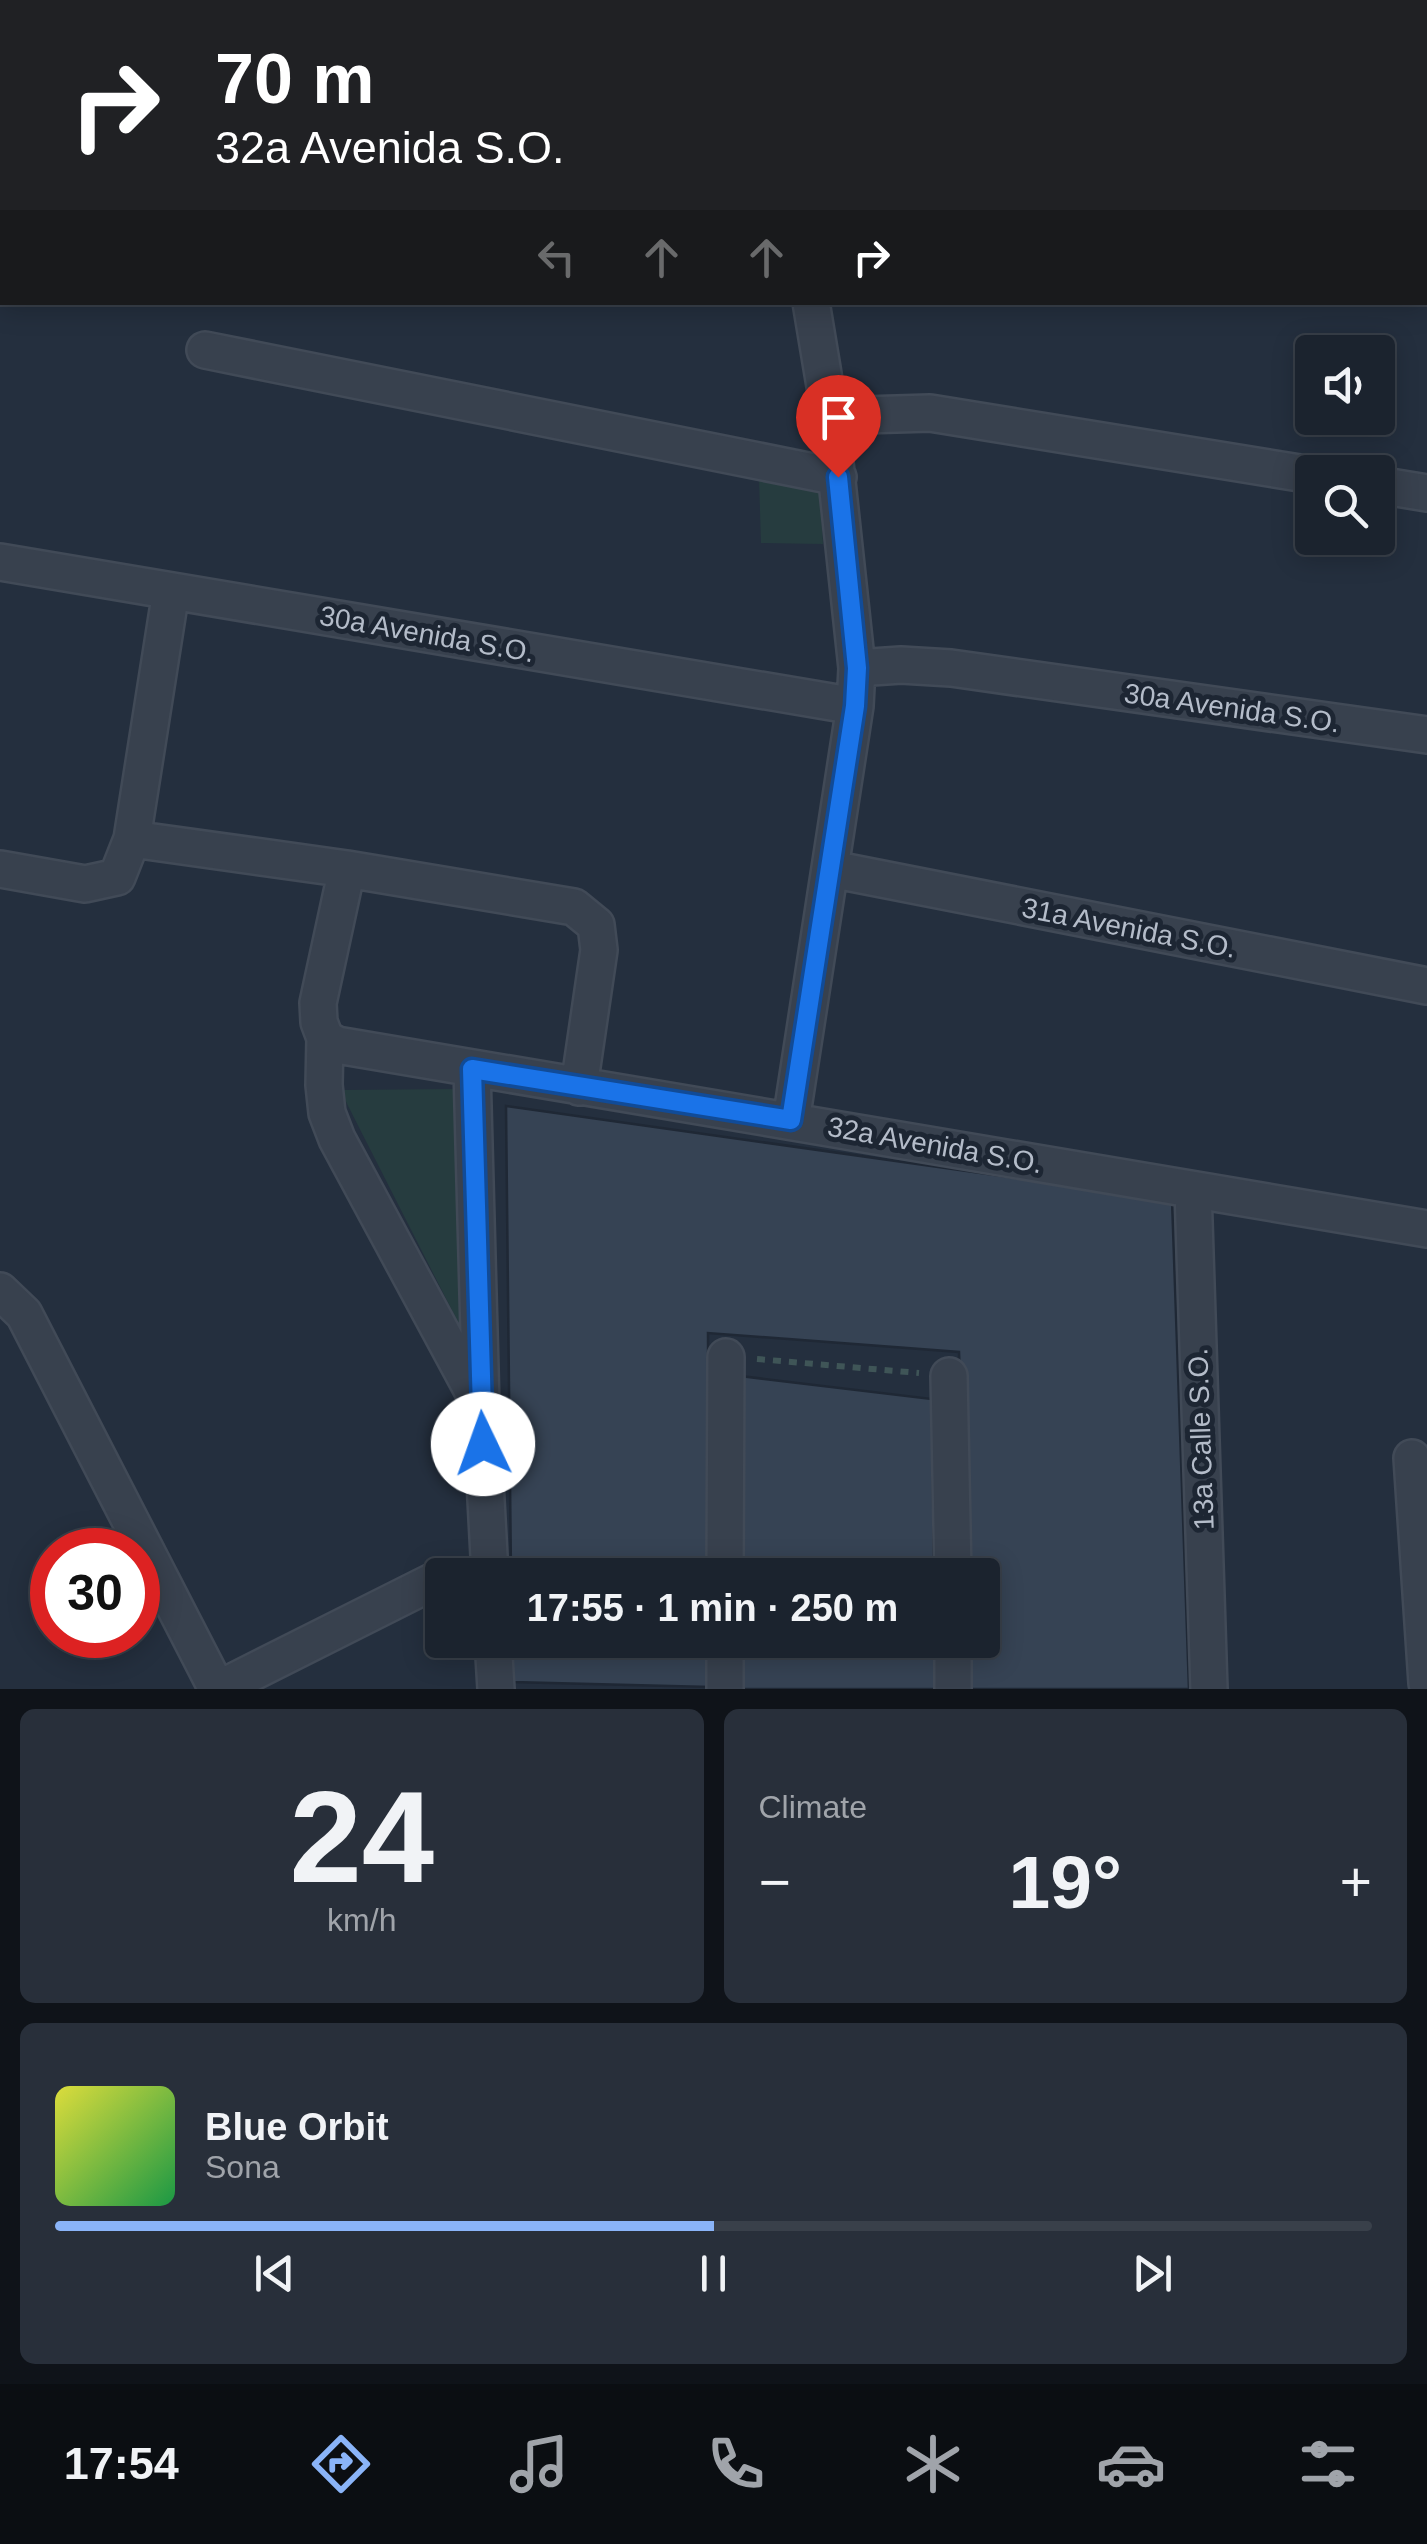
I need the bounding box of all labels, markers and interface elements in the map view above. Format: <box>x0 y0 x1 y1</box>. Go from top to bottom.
icon: right <box>50 40 180 170</box>
text: 70 m <box>215 40 375 118</box>
text: 32a Avenida S.O. <box>215 122 564 173</box>
icon: left <box>529 230 584 285</box>
icon: ahead <box>634 230 689 285</box>
icon: ahead <box>739 230 794 285</box>
icon: right <box>844 230 899 285</box>
map controls <box>1295 335 1395 555</box>
button: sound <box>1295 335 1395 435</box>
pin <box>796 375 881 478</box>
icon: arrive <box>811 390 866 445</box>
button: search <box>1295 455 1395 555</box>
street label: 30a Avenida S.O. <box>317 600 537 668</box>
street label: 30a Avenida S.O. <box>1122 678 1342 738</box>
street label: 31a Avenida S.O. <box>1019 892 1239 964</box>
street label: 32a Avenida S.O. <box>825 1111 1045 1179</box>
street label: 13a Calle S.O. <box>1182 1347 1220 1531</box>
position arrow <box>431 1392 535 1496</box>
speed limit sign: 30 <box>30 1528 160 1658</box>
text: 17:55 · 1 min · 250 m <box>527 1587 898 1629</box>
text: 24 <box>289 1764 434 1910</box>
text: Climate <box>759 1789 867 1825</box>
text: 19° <box>1009 1840 1122 1924</box>
text: − <box>759 1851 791 1913</box>
text: + <box>1340 1851 1372 1913</box>
text: km/h <box>327 1902 396 1938</box>
text: Blue Orbit <box>205 2106 389 2148</box>
text: Sona <box>205 2149 280 2185</box>
icon: previous <box>247 2246 302 2301</box>
icon: pause <box>686 2246 741 2301</box>
icon: next <box>1125 2246 1180 2301</box>
icon: directions <box>306 2429 376 2499</box>
icon: music <box>504 2429 574 2499</box>
icon: phone <box>701 2429 771 2499</box>
icon: climate <box>898 2429 968 2499</box>
icon: car <box>1096 2429 1166 2499</box>
icon: filters <box>1293 2429 1363 2499</box>
text: 17:54 <box>64 2438 179 2489</box>

